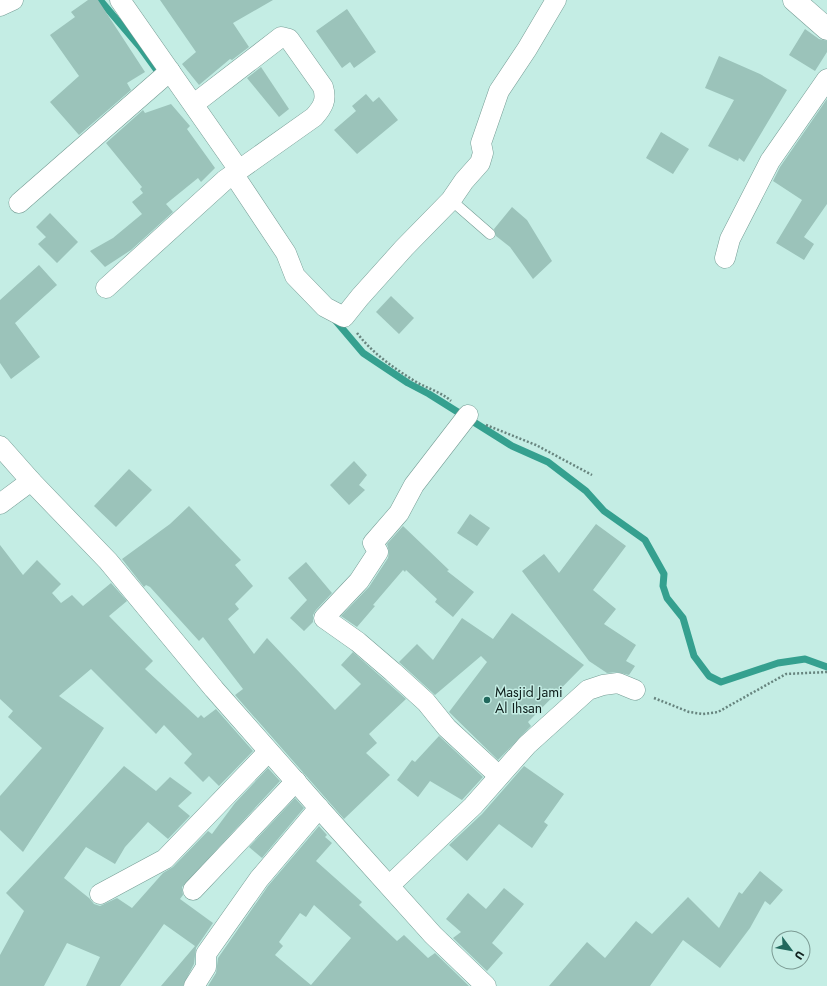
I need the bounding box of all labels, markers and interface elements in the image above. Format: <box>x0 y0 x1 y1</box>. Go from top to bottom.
place label: Masjid Jami Al Ihsan <box>495 682 563 718</box>
marker: Masjid Jami Al Ihsan <box>482 695 492 705</box>
north arrow <box>771 930 811 970</box>
text: U <box>791 948 808 963</box>

